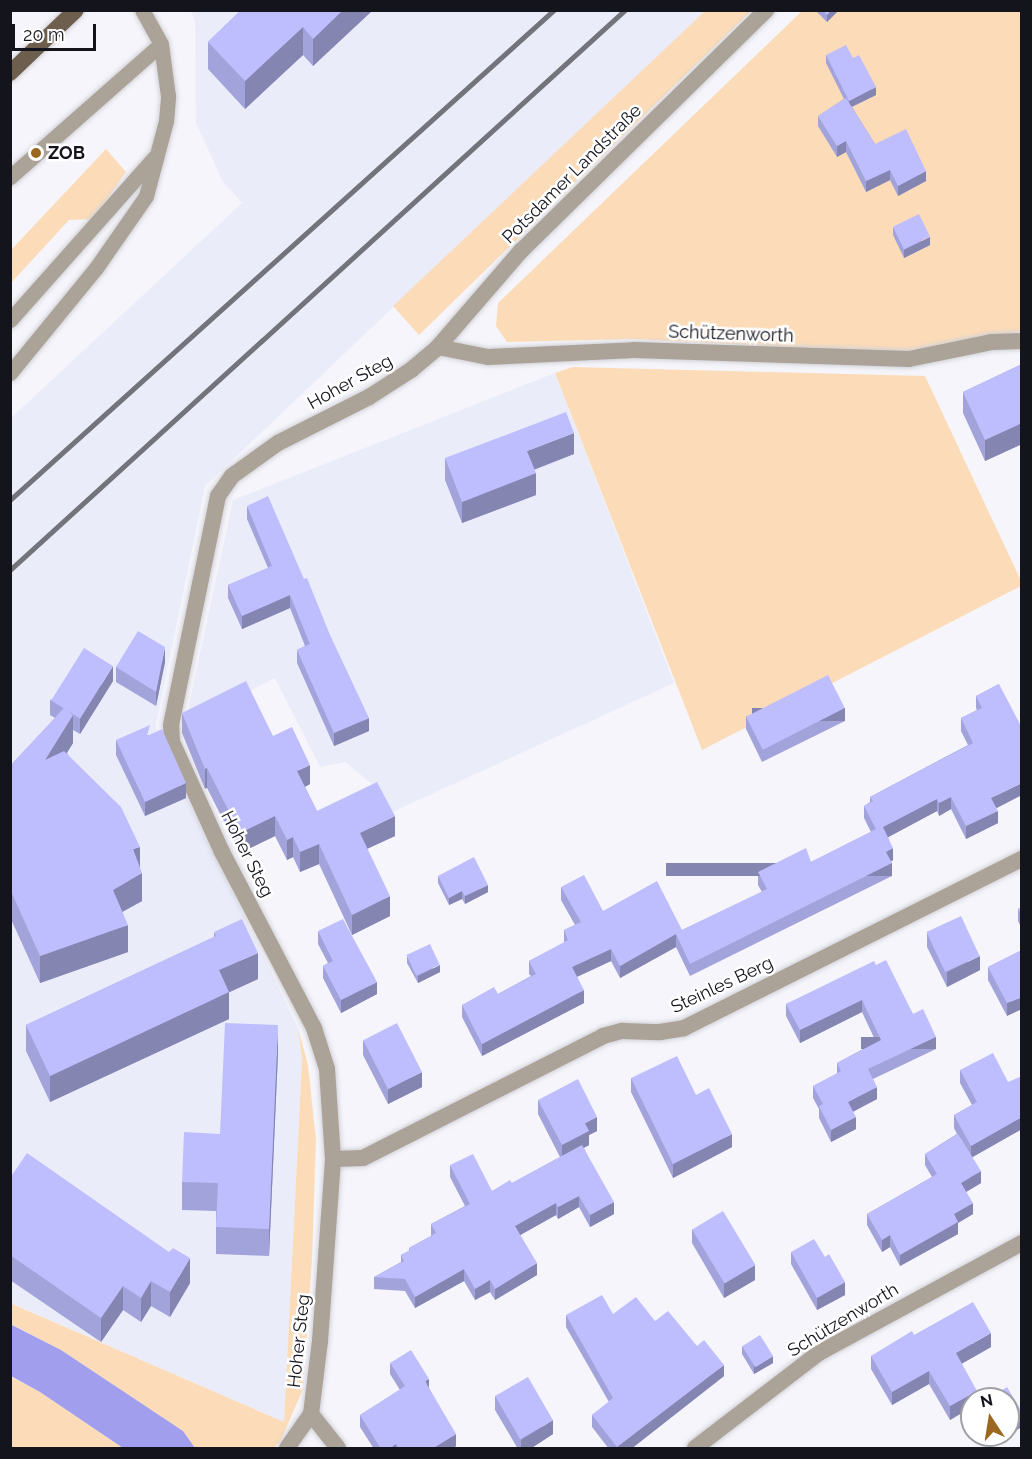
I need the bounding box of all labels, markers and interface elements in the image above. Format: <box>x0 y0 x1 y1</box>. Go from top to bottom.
scale bar <box>15 12 99 50</box>
text: 20 m <box>23 24 65 45</box>
street label: Potsdamer Landstraße <box>498 100 646 248</box>
place label: ZOB <box>48 142 85 164</box>
marker: ZOB <box>29 146 43 160</box>
street label: Schützenworth <box>668 321 794 347</box>
street label: Hoher Steg <box>304 350 396 414</box>
street label: Hoher Steg <box>216 807 278 901</box>
street label: Steinles Berg <box>668 952 776 1018</box>
street label: Schützenworth <box>784 1278 902 1362</box>
street label: Hoher Steg <box>283 1293 315 1389</box>
north arrow <box>960 1387 1020 1447</box>
text: N <box>979 1390 995 1411</box>

